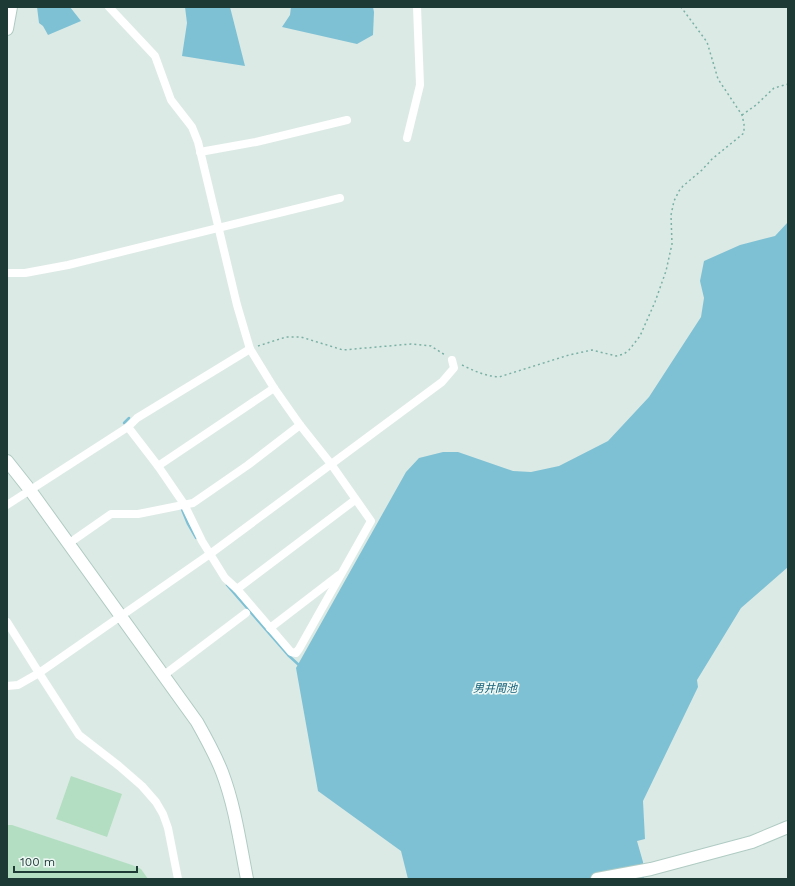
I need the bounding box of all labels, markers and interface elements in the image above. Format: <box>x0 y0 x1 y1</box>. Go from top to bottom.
water label: 男井間池 <box>473 682 518 695</box>
scale bar <box>14 848 137 874</box>
text: 100 m <box>20 855 55 869</box>

